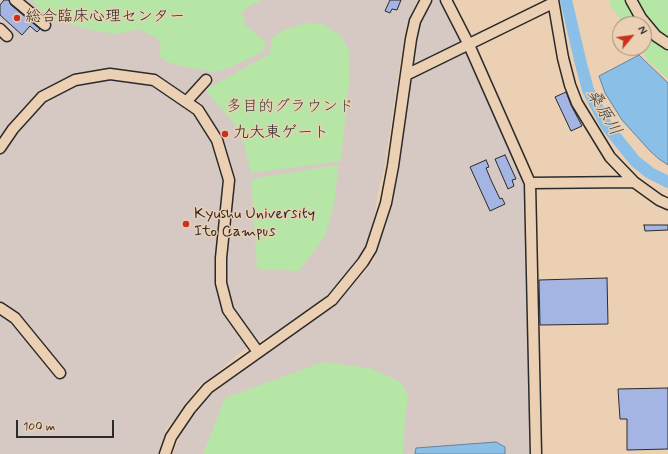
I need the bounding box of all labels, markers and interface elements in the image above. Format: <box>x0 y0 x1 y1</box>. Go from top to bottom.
place label: 総合臨床心理センター <box>25 8 185 28</box>
marker: 総合臨床心理センター <box>12 13 22 23</box>
north arrow <box>612 16 652 56</box>
text: N <box>634 24 650 37</box>
water label: 桑原川 <box>581 86 625 140</box>
park label: 多目的グラウンド <box>226 98 354 118</box>
place label: 九大東ゲート <box>233 124 329 144</box>
marker: 九大東ゲート <box>220 129 230 139</box>
place label: Kyushu University Ito Campus <box>194 205 315 243</box>
marker: Kyushu University Ito Campus <box>181 219 191 229</box>
scale bar <box>18 412 116 438</box>
text: 100 m <box>23 419 55 435</box>

